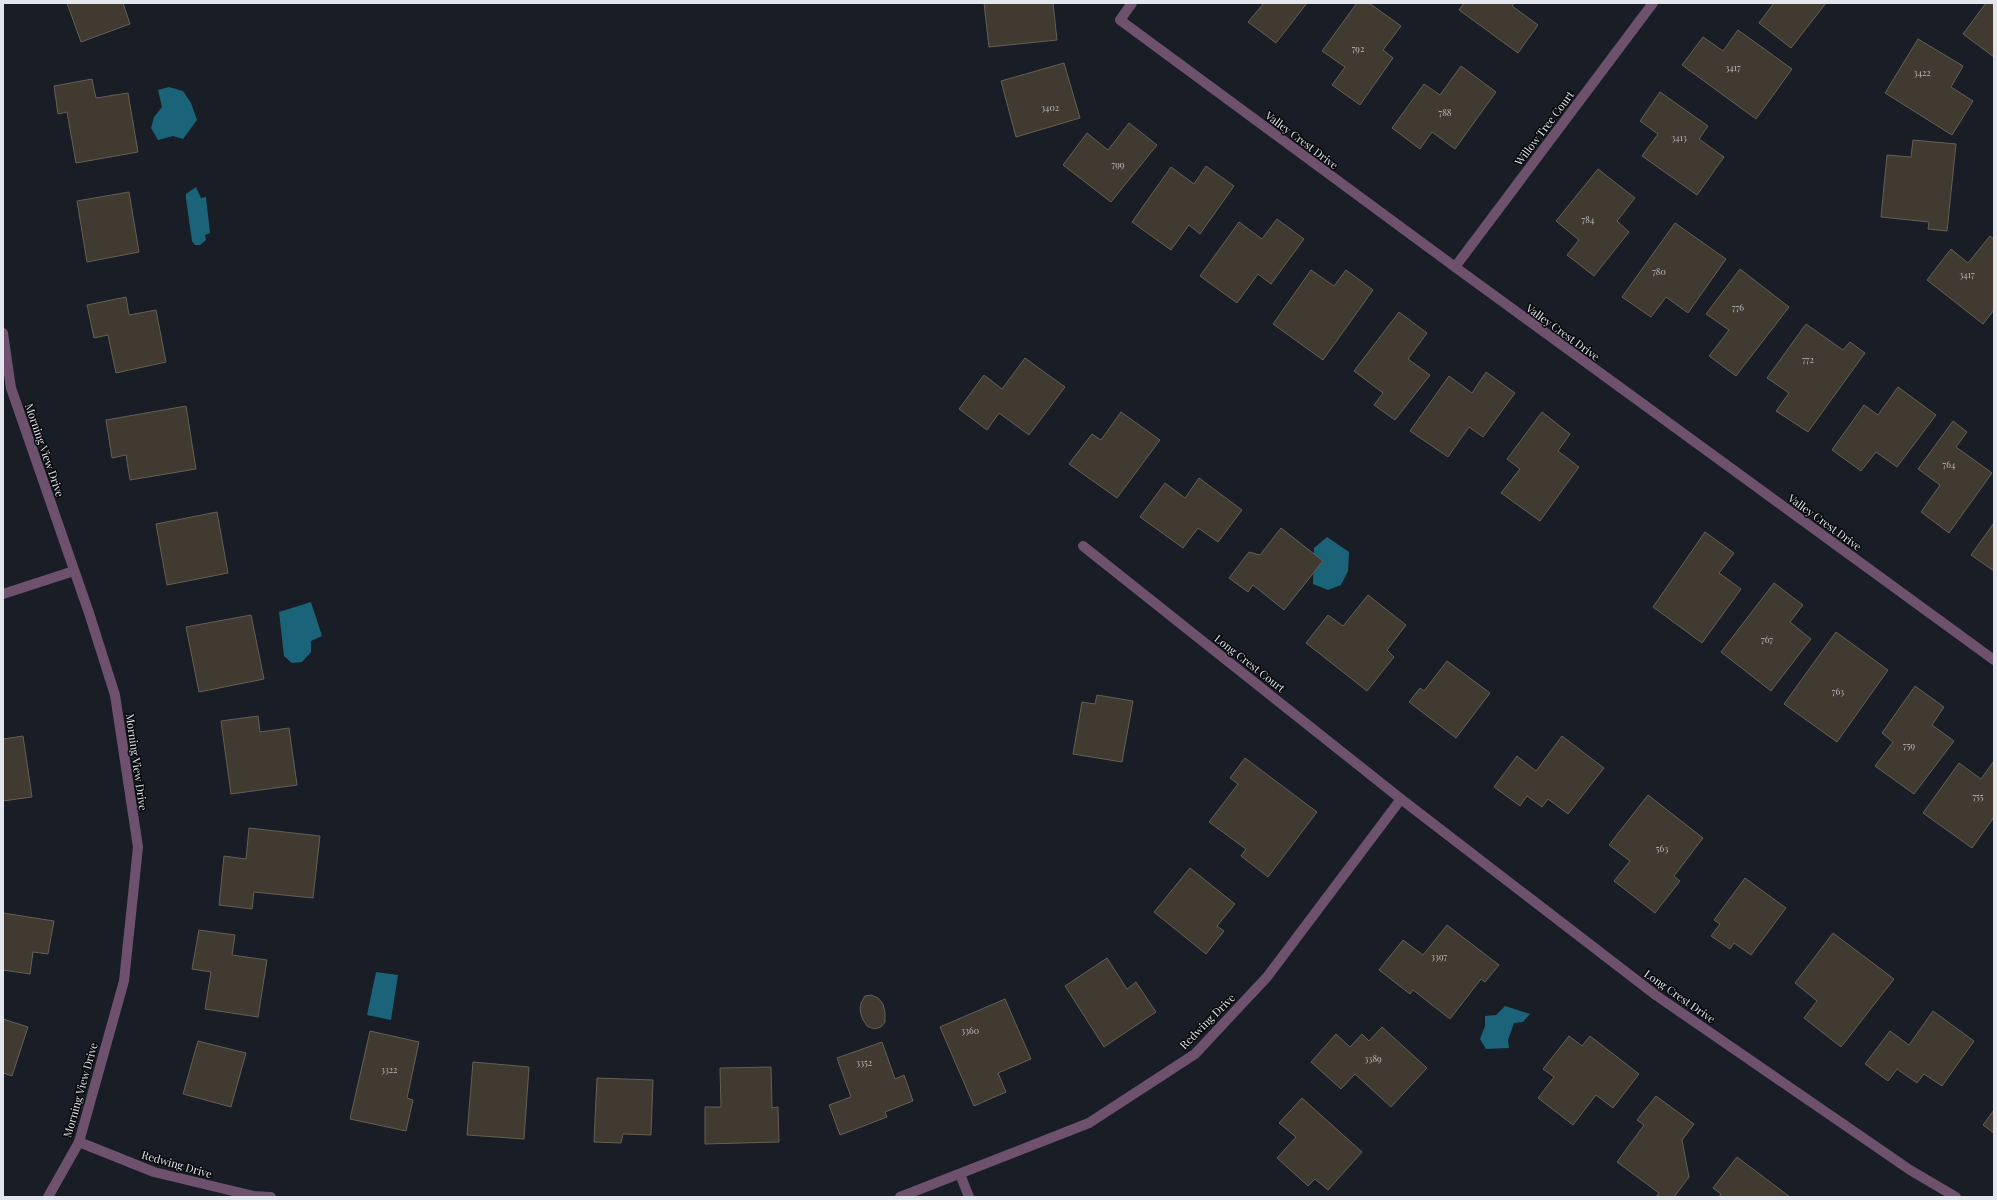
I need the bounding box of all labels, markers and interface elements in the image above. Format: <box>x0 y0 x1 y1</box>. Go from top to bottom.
house number: 792 <box>1352 42 1364 54</box>
house number: 3417 <box>1725 61 1741 73</box>
house number: 3422 <box>1913 66 1931 78</box>
street label: Willow Tree Court <box>1510 88 1577 169</box>
house number: 3402 <box>1041 101 1059 113</box>
house number: 788 <box>1438 106 1452 118</box>
street label: Valley Crest Drive <box>1262 107 1342 173</box>
house number: 3413 <box>1671 131 1687 143</box>
house number: 799 <box>1112 158 1125 170</box>
house number: 784 <box>1582 213 1595 225</box>
house number: 780 <box>1652 265 1666 277</box>
house number: 3417 <box>1959 268 1975 280</box>
street label: Valley Crest Drive <box>1522 300 1603 364</box>
house number: 776 <box>1732 301 1744 313</box>
house number: 772 <box>1802 353 1814 365</box>
street label: Morning View Drive <box>22 401 68 499</box>
house number: 764 <box>1943 458 1956 470</box>
street label: Valley Crest Drive <box>1784 490 1865 554</box>
street label: Long Crest Court <box>1212 631 1288 695</box>
house number: 767 <box>1761 633 1773 645</box>
house number: 763 <box>1832 685 1844 697</box>
street label: Morning View Drive <box>123 712 151 812</box>
house number: 759 <box>1903 739 1915 751</box>
house number: 755 <box>1972 790 1984 802</box>
house number: 563 <box>1656 842 1668 854</box>
house number: 3397 <box>1431 950 1448 962</box>
street label: Long Crest Drive <box>1641 966 1719 1026</box>
street label: Redwing Drive <box>1176 990 1238 1052</box>
house number: 3360 <box>961 1024 979 1036</box>
street label: Morning View Drive <box>59 1040 101 1139</box>
house number: 3389 <box>1364 1052 1382 1064</box>
house number: 3352 <box>856 1056 872 1068</box>
house number: 3322 <box>381 1063 397 1075</box>
street label: Redwing Drive <box>140 1147 214 1181</box>

